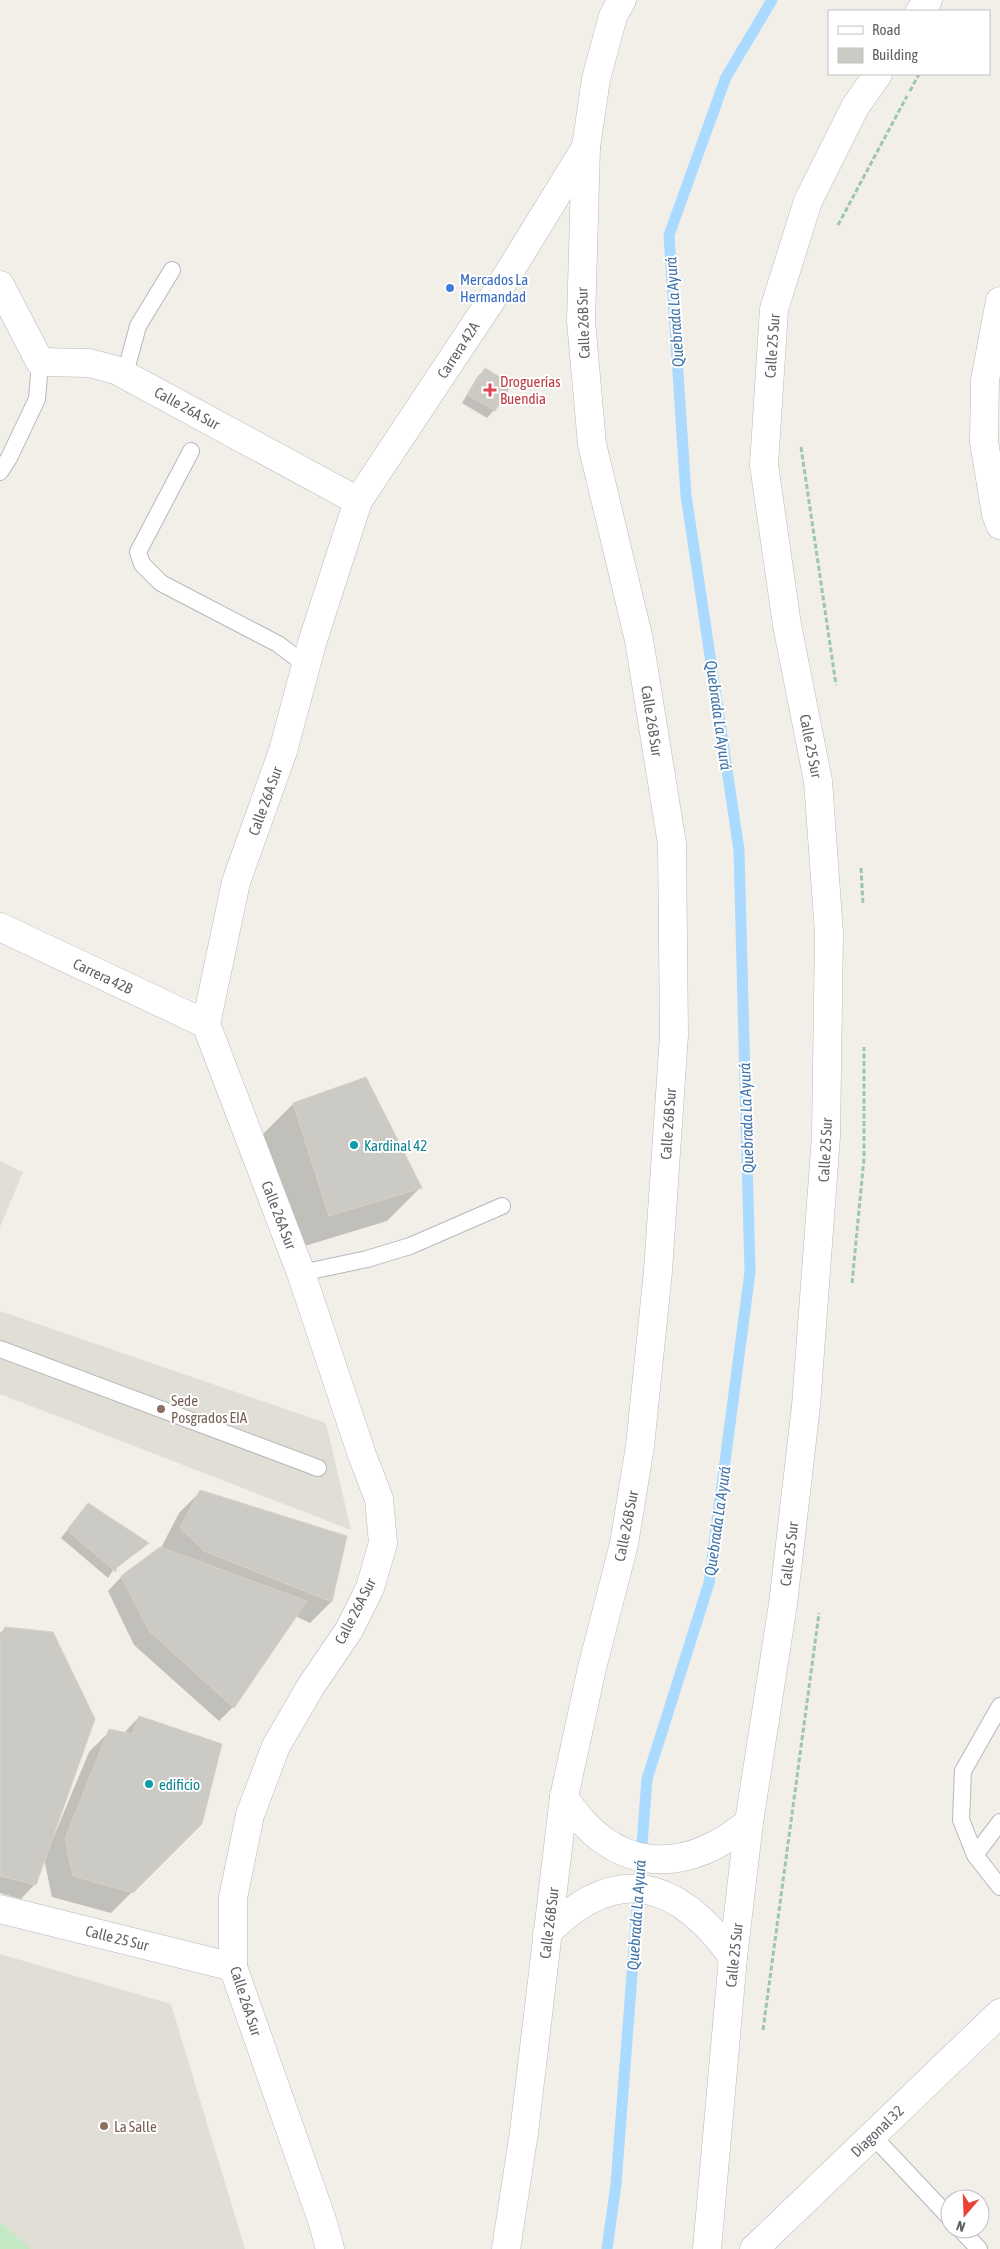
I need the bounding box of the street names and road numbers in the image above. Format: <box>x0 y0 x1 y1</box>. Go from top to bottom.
street label: Calle 26B Sur <box>573 286 593 359</box>
street label: Calle 25 Sur <box>761 313 783 379</box>
street label: Carrera 42A <box>433 318 483 381</box>
street label: Calle 26A Sur <box>151 383 223 433</box>
street label: Calle 26B Sur <box>638 684 666 758</box>
street label: Calle 25 Sur <box>797 713 826 780</box>
street label: Calle 26A Sur <box>245 764 285 838</box>
street label: Carrera 42B <box>71 955 135 997</box>
street label: Calle 26B Sur <box>657 1087 679 1160</box>
street label: Calle 25 Sur <box>815 1117 835 1183</box>
street label: Calle 26A Sur <box>258 1178 300 1252</box>
street label: Calle 26B Sur <box>611 1489 641 1563</box>
street label: Calle 25 Sur <box>777 1520 801 1587</box>
street label: Calle 26A Sur <box>331 1575 379 1647</box>
street label: Calle 26B Sur <box>536 1886 562 1960</box>
street label: Calle 25 Sur <box>722 1921 746 1988</box>
street label: Calle 25 Sur <box>84 1922 151 1954</box>
street label: Calle 26A Sur <box>227 1964 265 2038</box>
street label: Diagonal 32 <box>847 2102 907 2160</box>

